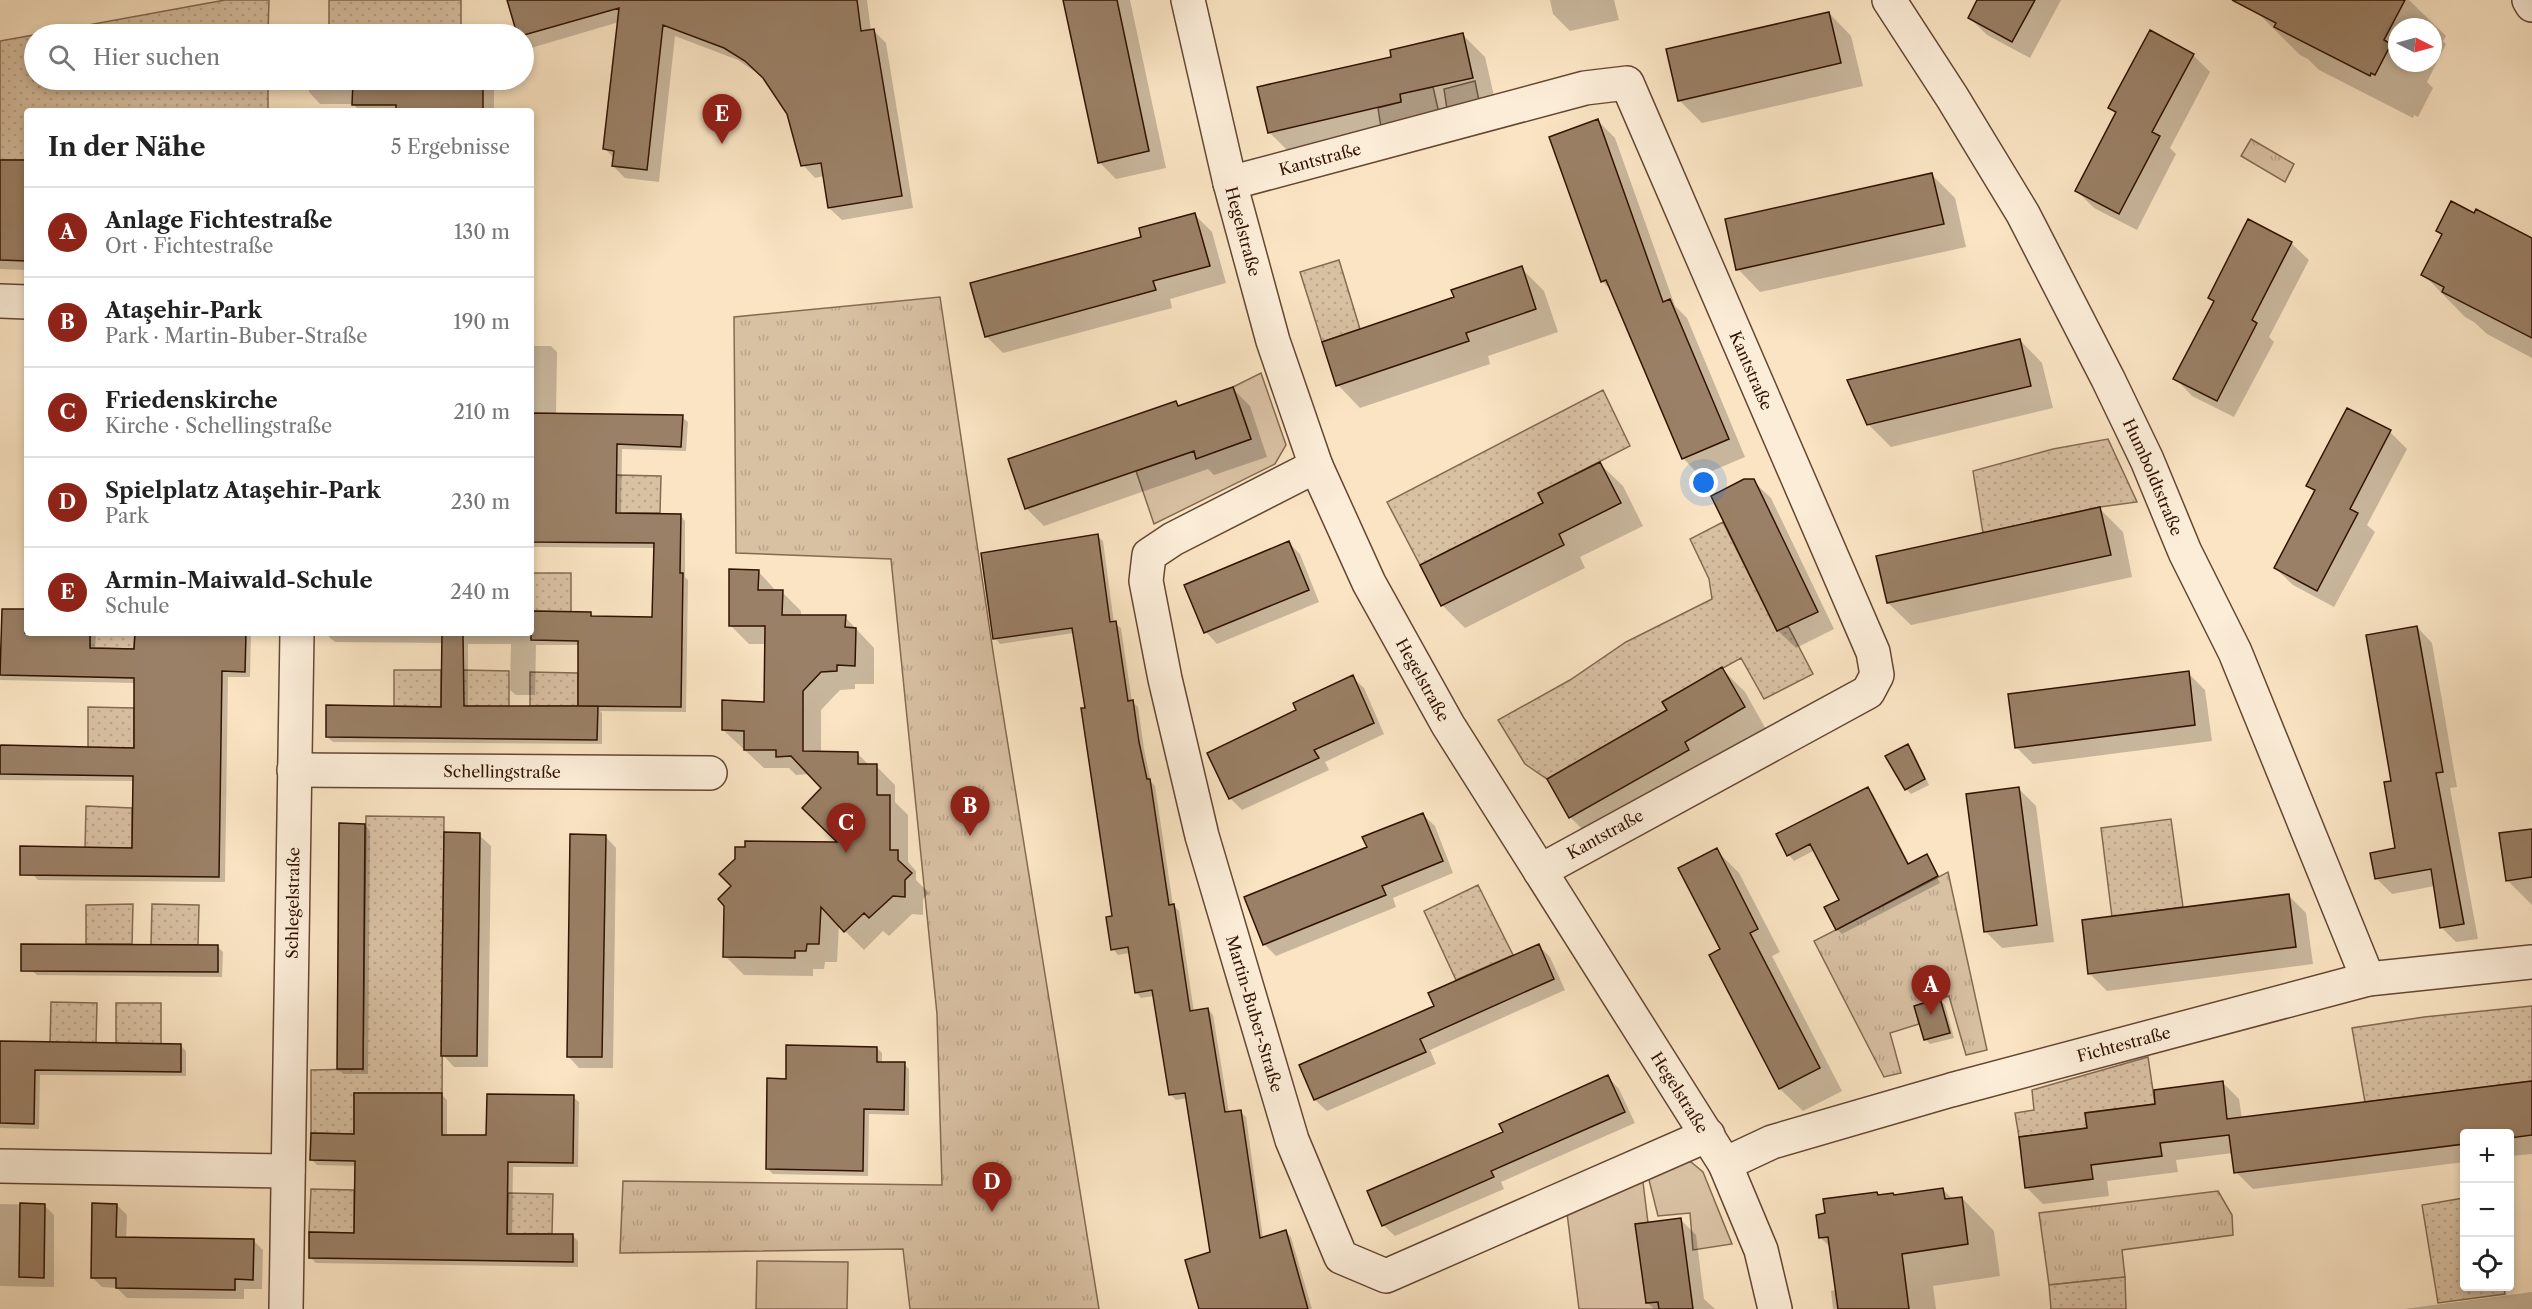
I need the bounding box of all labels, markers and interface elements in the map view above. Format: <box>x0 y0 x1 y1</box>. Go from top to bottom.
north arrow <box>2388 18 2442 72</box>
search box <box>24 24 534 90</box>
icon: search <box>45 41 78 74</box>
text: Hier suchen <box>93 44 220 71</box>
pin: E <box>702 94 742 144</box>
text: In der Nähe <box>48 131 205 163</box>
text: 5 Ergebnisse <box>391 135 510 159</box>
street label: Kantstraße <box>1277 138 1363 180</box>
street label: Hegelstraße <box>1221 184 1265 279</box>
text: Anlage Fichtestraße <box>105 207 332 234</box>
text: A <box>60 220 75 244</box>
text: 130 m <box>454 220 510 244</box>
text: Ort · Fichtestraße <box>105 234 273 258</box>
text: Ataşehir-Park <box>105 297 262 324</box>
text: B <box>60 310 75 334</box>
text: 190 m <box>453 310 510 334</box>
text: Park · Martin-Buber-Straße <box>105 324 367 348</box>
street label: Kantstraße <box>1725 328 1777 413</box>
text: Friedenskirche <box>105 387 278 414</box>
text: C <box>59 400 76 424</box>
text: 210 m <box>453 400 510 424</box>
text: Kirche · Schellingstraße <box>105 414 332 438</box>
street label: Humboldtstraße <box>2119 415 2187 539</box>
your location <box>1689 468 1718 497</box>
text: Spielplatz Ataşehir-Park <box>105 477 381 504</box>
text: D <box>59 490 76 514</box>
text: 230 m <box>451 490 510 514</box>
text: Park <box>105 504 148 528</box>
text: Armin-Maiwald-Schule <box>105 567 373 594</box>
text: E <box>60 580 75 604</box>
text: 240 m <box>450 580 510 604</box>
text: Schule <box>105 594 169 618</box>
street label: Hegelstraße <box>1392 635 1454 725</box>
street label: Schellingstraße <box>443 761 561 782</box>
pin: B <box>950 786 990 836</box>
pin: C <box>826 804 866 853</box>
street label: Kantstraße <box>1563 805 1647 863</box>
street label: Schlegelstraße <box>282 847 304 959</box>
street label: Martin-Buber-Straße <box>1222 933 1287 1094</box>
pin: A <box>1912 966 1950 1015</box>
street label: Fichtestraße <box>2075 1022 2173 1066</box>
street label: Hegelstraße <box>1647 1048 1713 1137</box>
map controls <box>2460 1129 2514 1291</box>
button: + <box>2460 1129 2514 1183</box>
pin: D <box>972 1162 1012 1212</box>
button: − <box>2460 1183 2514 1237</box>
button: locate <box>2460 1237 2514 1291</box>

